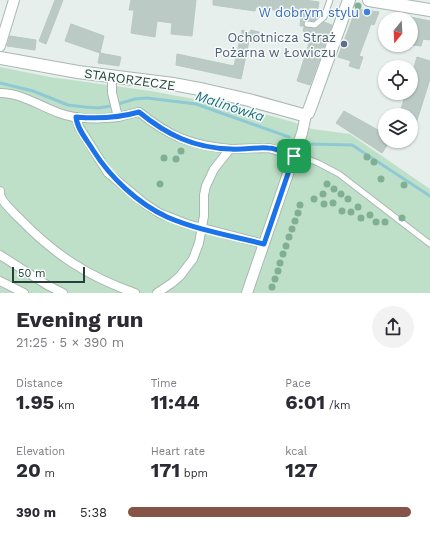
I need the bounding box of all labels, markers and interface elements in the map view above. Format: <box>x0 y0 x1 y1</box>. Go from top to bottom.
place label: W dobrym stylu <box>258 5 359 20</box>
marker: W dobrym stylu <box>362 7 372 17</box>
north arrow <box>378 12 418 52</box>
map controls <box>378 12 418 148</box>
place label: Ochotnicza Straż Pożarna w Łowiczu <box>214 30 336 60</box>
marker: Ochotnicza Straż Pożarna w Łowiczu <box>339 39 349 49</box>
button: locate <box>378 60 418 100</box>
street label: STARORZECZE <box>83 66 176 93</box>
water label: Malinówka <box>194 87 267 125</box>
button: layers <box>378 108 418 148</box>
pin <box>277 139 311 173</box>
icon: arrive <box>283 145 305 167</box>
scale bar <box>12 265 85 284</box>
text: 50 m <box>18 267 45 280</box>
button: share <box>372 306 414 348</box>
text: Evening run <box>16 307 144 332</box>
text: 21:25 · 5 × 390 m <box>16 335 124 350</box>
text: Distance <box>16 377 63 390</box>
text: Time <box>151 377 177 390</box>
text: Pace <box>285 377 311 390</box>
text: 1.95 <box>16 390 54 414</box>
text: 11:44 <box>151 390 200 414</box>
text: 6:01 <box>285 390 325 414</box>
text: km <box>54 399 75 412</box>
text: /km <box>325 399 350 412</box>
text: Elevation <box>16 445 65 458</box>
text: Heart rate <box>151 445 205 458</box>
text: kcal <box>285 445 307 458</box>
text: 20 <box>16 458 41 482</box>
text: 171 <box>151 458 180 482</box>
text: 127 <box>285 458 318 482</box>
text: m <box>41 467 55 480</box>
text: bpm <box>180 467 208 480</box>
text: 390 m <box>16 505 56 520</box>
text: 5:38 <box>80 505 107 520</box>

